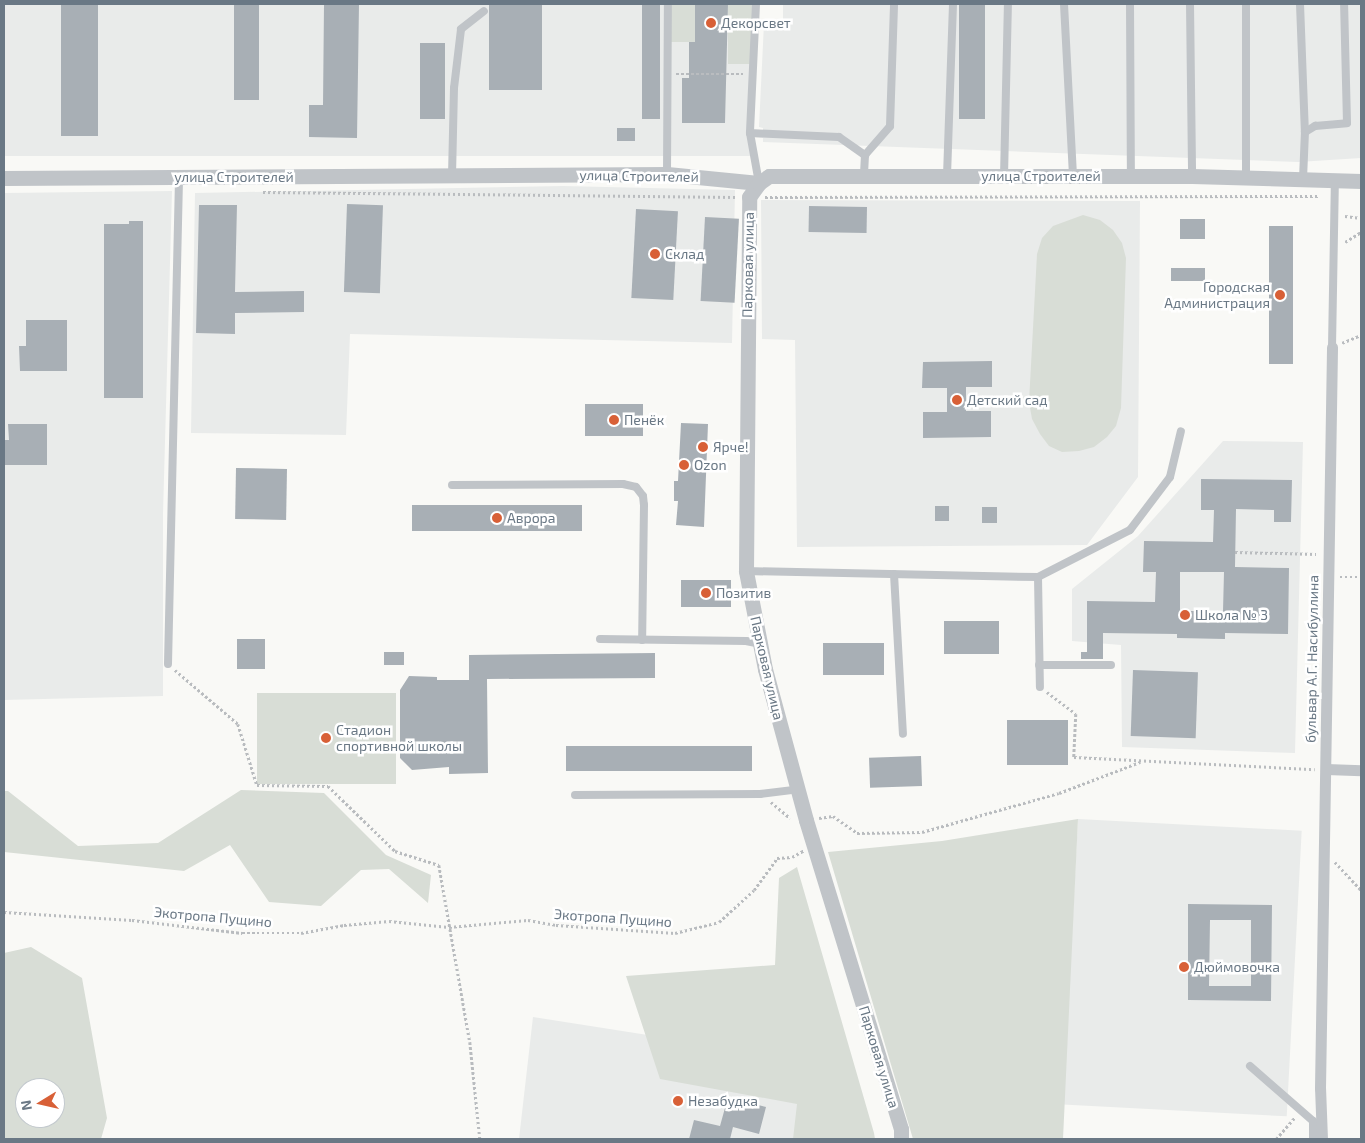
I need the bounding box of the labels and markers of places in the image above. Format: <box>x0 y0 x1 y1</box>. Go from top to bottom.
place label: Декорсвет <box>721 15 791 31</box>
marker: Декорсвет <box>705 17 717 29</box>
place label: Склад <box>665 246 704 262</box>
marker: Склад <box>649 248 661 260</box>
place label: Городская Администрация <box>1164 279 1270 312</box>
marker: Городская Администрация <box>1274 289 1286 301</box>
place label: Детский сад <box>967 392 1048 408</box>
marker: Детский сад <box>951 394 963 406</box>
place label: Пенёк <box>624 412 664 428</box>
marker: Пенёк <box>608 414 620 426</box>
place label: Ярче! <box>713 439 749 455</box>
marker: Ярче! <box>697 441 709 453</box>
place label: Ozon <box>694 457 727 473</box>
marker: Ozon <box>678 459 690 471</box>
place label: Аврора <box>507 510 556 526</box>
marker: Аврора <box>491 512 503 524</box>
place label: Позитив <box>716 585 771 601</box>
marker: Позитив <box>700 587 712 599</box>
place label: Школа № 3 <box>1195 607 1268 623</box>
marker: Школа № 3 <box>1179 609 1191 621</box>
place label: Стадион спортивной школы <box>336 722 462 754</box>
marker: Стадион спортивной школы <box>320 732 332 744</box>
place label: Дюймовочка <box>1194 959 1280 975</box>
marker: Дюймовочка <box>1178 961 1190 973</box>
place label: Незабудка <box>688 1093 758 1109</box>
marker: Незабудка <box>672 1095 684 1107</box>

